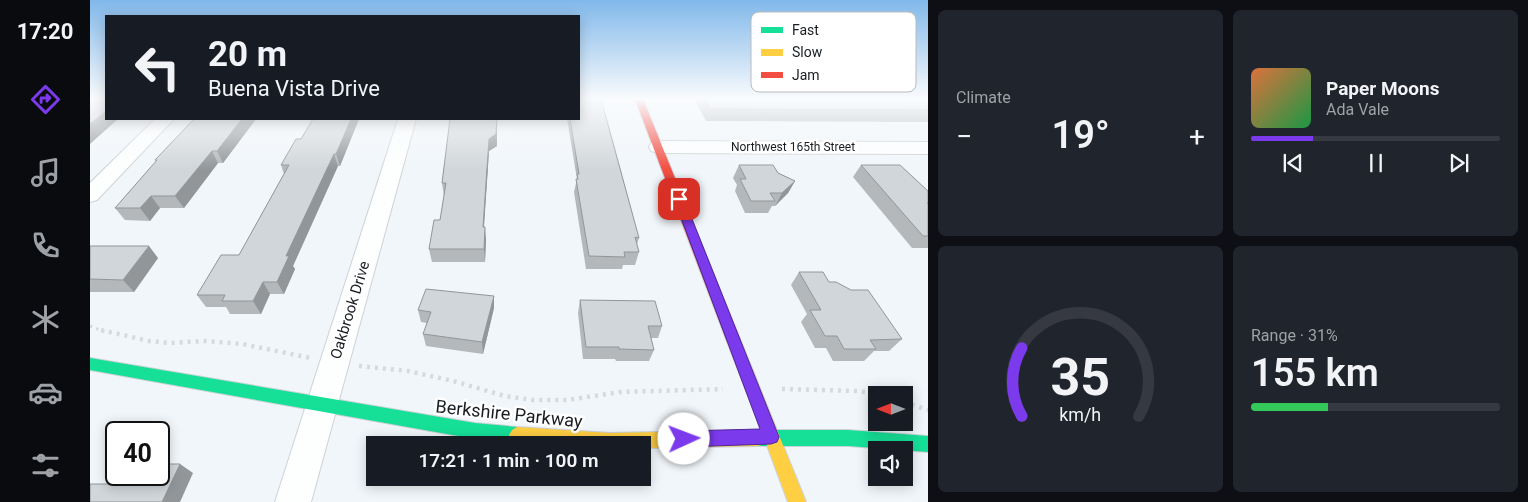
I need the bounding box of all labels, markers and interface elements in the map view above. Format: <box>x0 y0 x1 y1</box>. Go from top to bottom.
legend <box>751 12 916 92</box>
text: 17:20 <box>17 19 73 44</box>
text: Fast <box>792 22 819 38</box>
text: 20 m <box>208 34 287 75</box>
icon: left <box>125 35 190 100</box>
text: Slow <box>792 44 823 60</box>
text: Jam <box>792 67 820 83</box>
text: Buena Vista Drive <box>208 76 380 101</box>
text: Paper Moons <box>1326 77 1439 100</box>
icon: directions <box>28 82 63 117</box>
text: Climate <box>956 88 1011 107</box>
text: Ada Vale <box>1326 100 1389 119</box>
text: 19° <box>1052 113 1110 157</box>
text: − <box>956 120 972 153</box>
text: + <box>1189 120 1205 153</box>
street label: Northwest 165th Street <box>731 140 855 154</box>
icon: previous <box>1279 149 1307 177</box>
icon: pause <box>1362 149 1390 177</box>
icon: next <box>1445 149 1473 177</box>
icon: music <box>28 155 63 190</box>
pin <box>658 178 700 220</box>
icon: arrive <box>665 185 693 213</box>
icon: phone <box>28 228 63 263</box>
street label: Oakbrook Drive <box>327 259 373 361</box>
icon: climate <box>28 302 63 337</box>
text: Range · 31% <box>1251 326 1338 345</box>
text: 35 <box>1051 347 1110 408</box>
text: 155 km <box>1251 351 1379 395</box>
icon: car <box>28 375 63 410</box>
north arrow <box>868 386 912 431</box>
map controls <box>868 386 913 486</box>
street label: Berkshire Parkway <box>435 395 584 432</box>
text: km/h <box>1060 404 1101 425</box>
position arrow <box>657 412 709 464</box>
speed limit sign: 40 <box>105 421 170 486</box>
button: sound <box>868 441 913 486</box>
icon: filters <box>28 448 63 483</box>
text: 17:21 · 1 min · 100 m <box>418 449 599 472</box>

